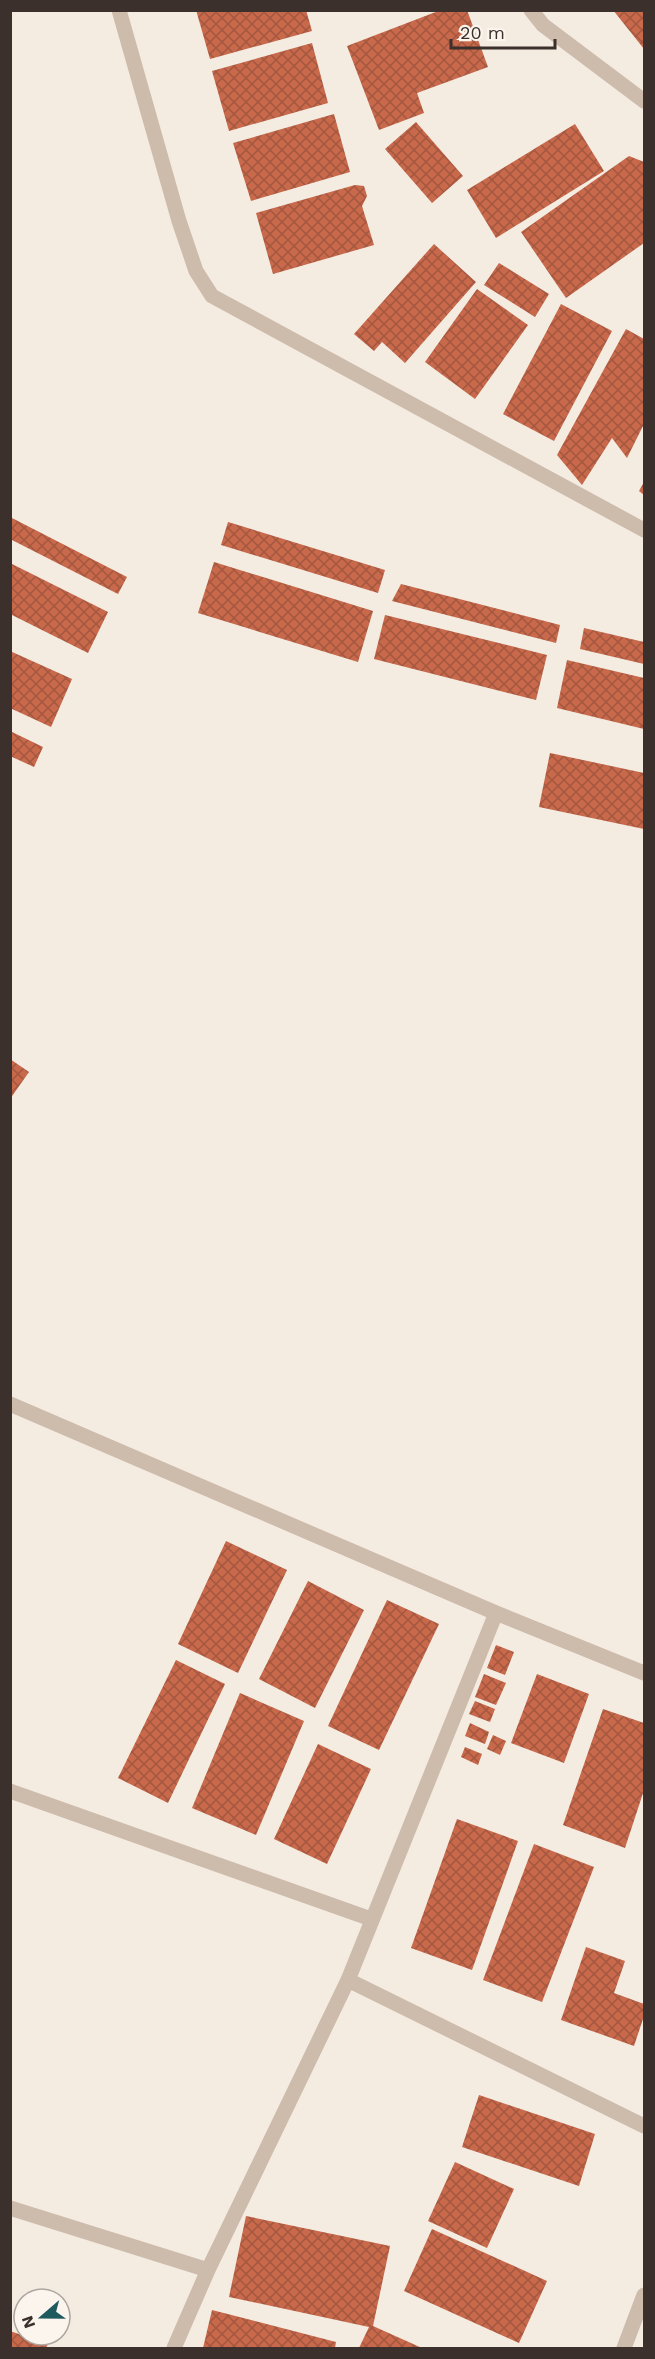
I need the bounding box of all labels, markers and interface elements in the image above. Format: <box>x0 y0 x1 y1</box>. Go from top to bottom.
scale bar <box>451 12 554 50</box>
text: 20 m <box>460 22 505 43</box>
north arrow <box>12 2287 72 2347</box>
text: N <box>17 2313 39 2331</box>

